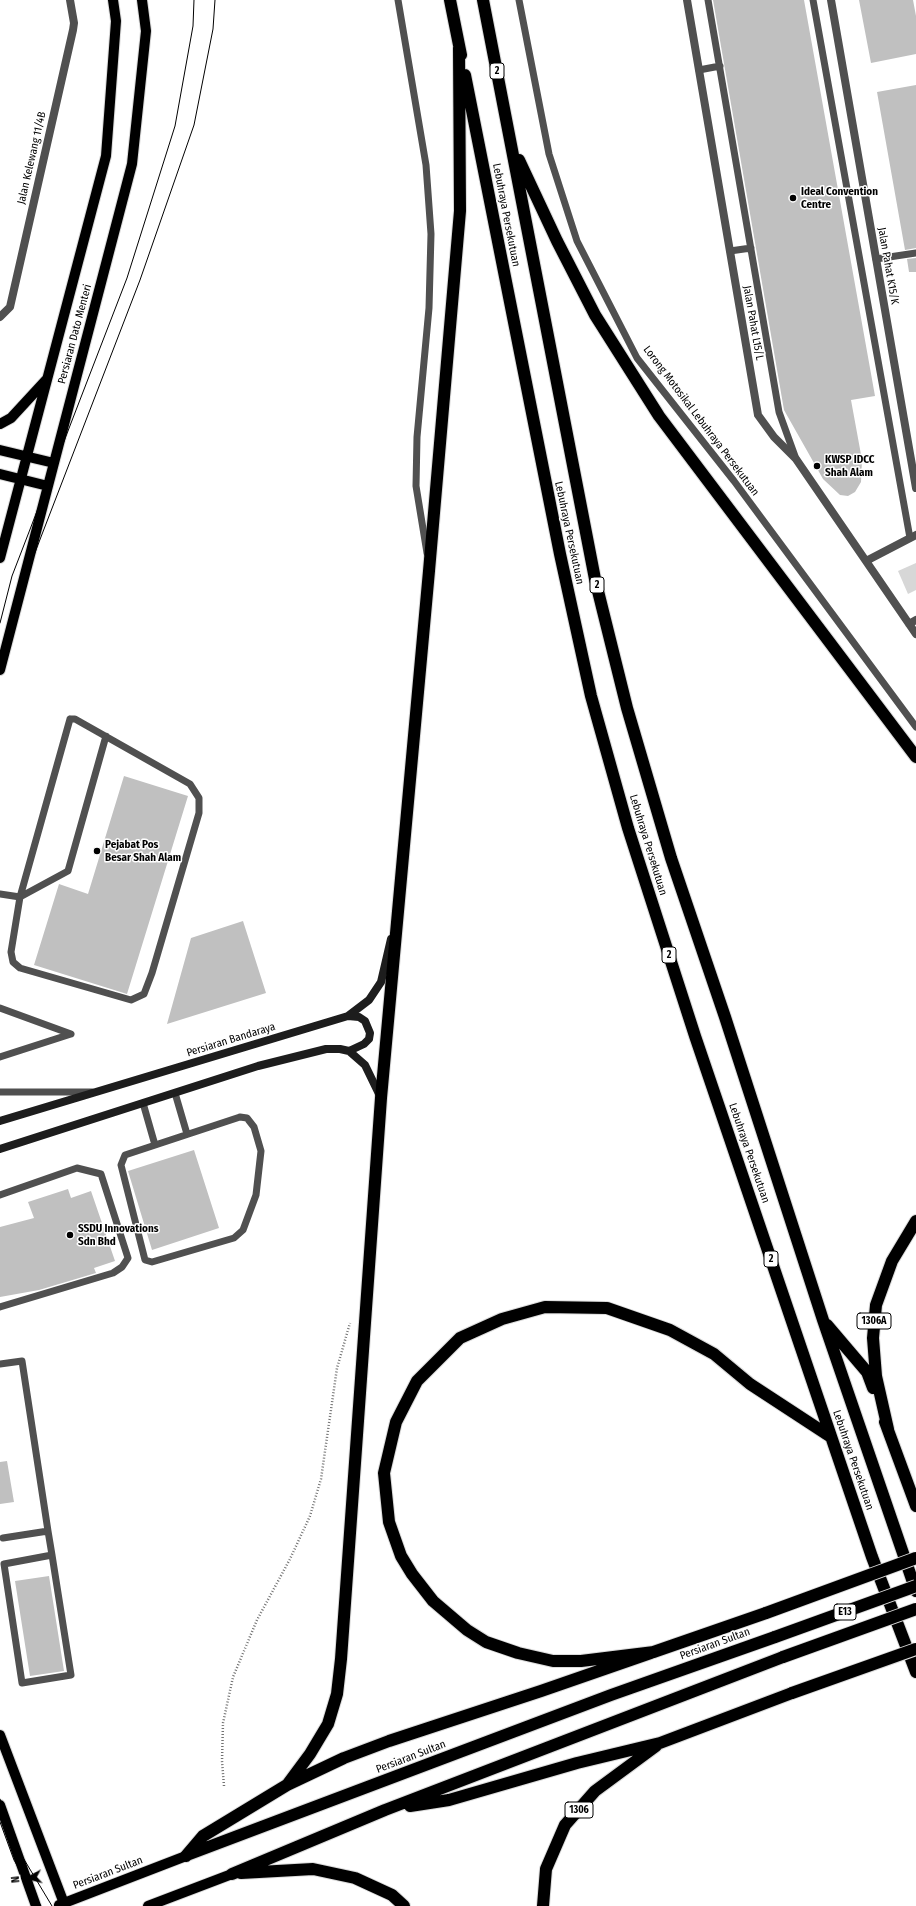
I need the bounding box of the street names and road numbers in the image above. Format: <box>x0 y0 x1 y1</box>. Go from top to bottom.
road number: 2 <box>490 63 504 79</box>
street label: Jalan Kelewang 11/4B <box>15 110 49 206</box>
street label: Lebuhraya Persekutuan <box>490 162 522 268</box>
street label: Jalan Pahat K15/K <box>875 226 901 306</box>
street label: Persiaran Dato Menteri <box>55 283 95 385</box>
street label: Jalan Pahat L15/L <box>740 285 766 361</box>
street label: Lorong Motosikal Lebuhraya Persekutuan <box>640 343 762 499</box>
street label: Lebuhraya Persekutuan <box>552 480 586 586</box>
road number: 2 <box>590 577 604 593</box>
street label: Lebuhraya Persekutuan <box>626 793 670 897</box>
road number: 2 <box>662 947 676 963</box>
street label: Persiaran Bandaraya <box>185 1020 277 1060</box>
street label: Lebuhraya Persekutuan <box>726 1101 772 1205</box>
road number: 2 <box>764 1251 778 1267</box>
road number: 1306A <box>857 1313 891 1329</box>
street label: Lebuhraya Persekutuan <box>830 1408 876 1512</box>
road number: E13 <box>834 1604 856 1620</box>
street label: Persiaran Sultan <box>678 1625 752 1663</box>
street label: Persiaran Sultan <box>374 1738 448 1776</box>
road number: 1306 <box>565 1802 593 1818</box>
street label: Persiaran Sultan <box>71 1854 145 1892</box>

